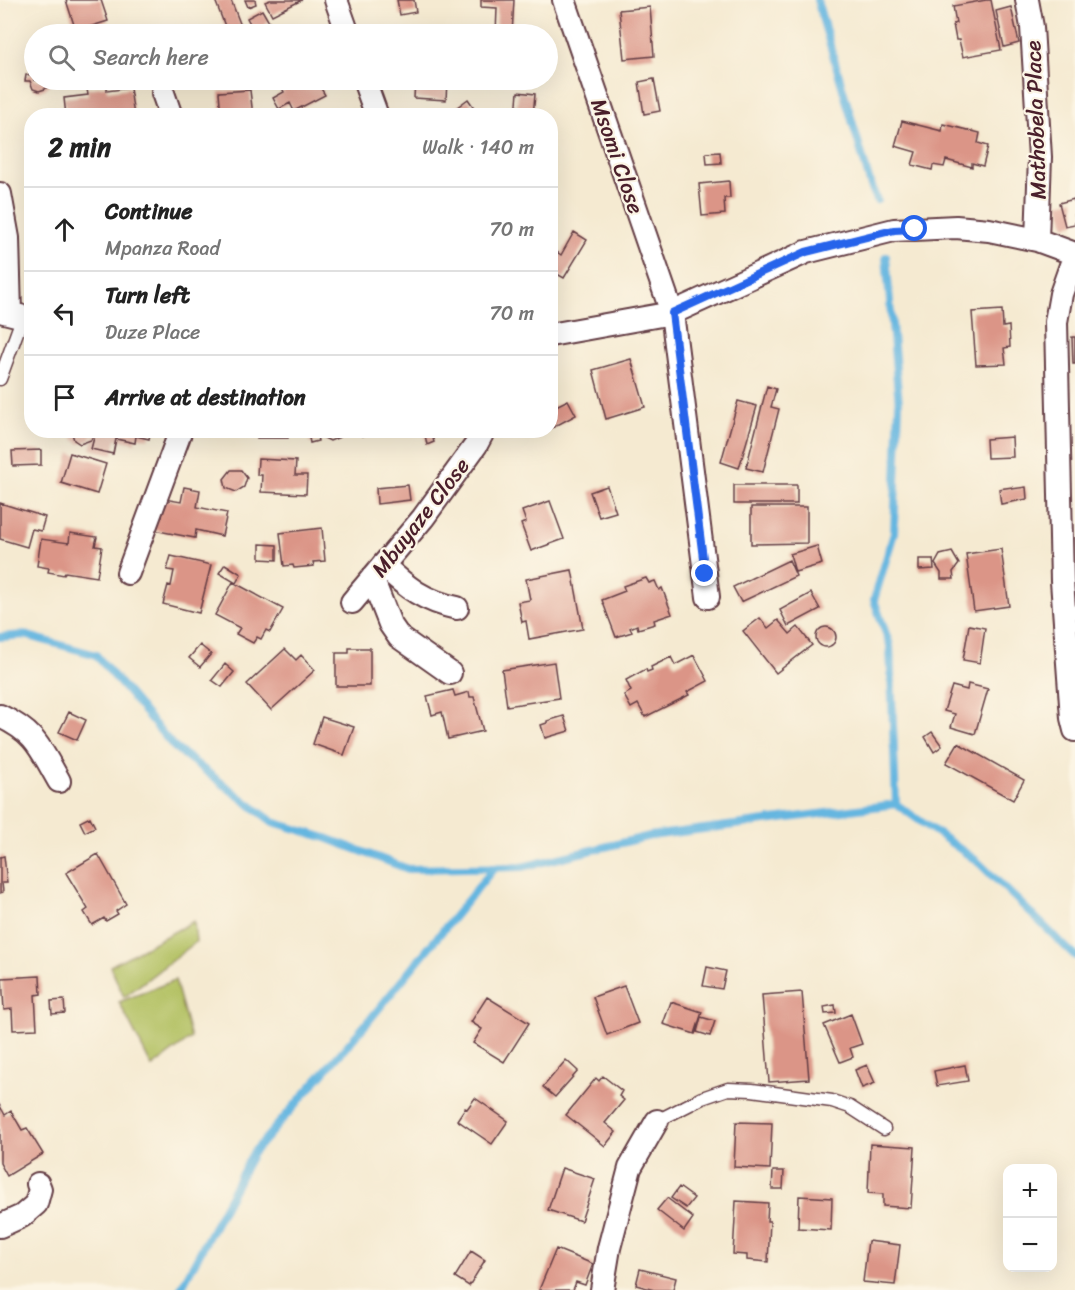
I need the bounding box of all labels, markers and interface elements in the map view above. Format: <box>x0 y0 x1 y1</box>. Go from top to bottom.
search box <box>24 24 558 90</box>
text: Search here <box>93 38 209 77</box>
street label: Mathobela Place <box>1013 39 1058 200</box>
icon: search <box>45 41 78 74</box>
street label: Msomi Close <box>580 93 656 219</box>
text: 2 min <box>48 124 111 170</box>
text: Walk · 140 m <box>422 130 534 165</box>
text: Continue <box>105 192 193 231</box>
text: 70 m <box>489 212 534 247</box>
icon: ahead <box>48 213 81 246</box>
route start <box>901 215 927 241</box>
text: Mpanza Road <box>105 231 220 266</box>
text: Turn left <box>105 276 190 315</box>
text: 70 m <box>489 296 534 331</box>
icon: left <box>48 297 81 330</box>
text: Duze Place <box>105 315 200 350</box>
text: Arrive at destination <box>105 378 306 417</box>
icon: arrive <box>48 381 81 414</box>
street label: Mbuyaze Close <box>361 449 480 586</box>
route end <box>691 560 717 586</box>
map controls <box>1003 1164 1057 1272</box>
button: + <box>1003 1164 1057 1218</box>
button: − <box>1003 1218 1057 1272</box>

